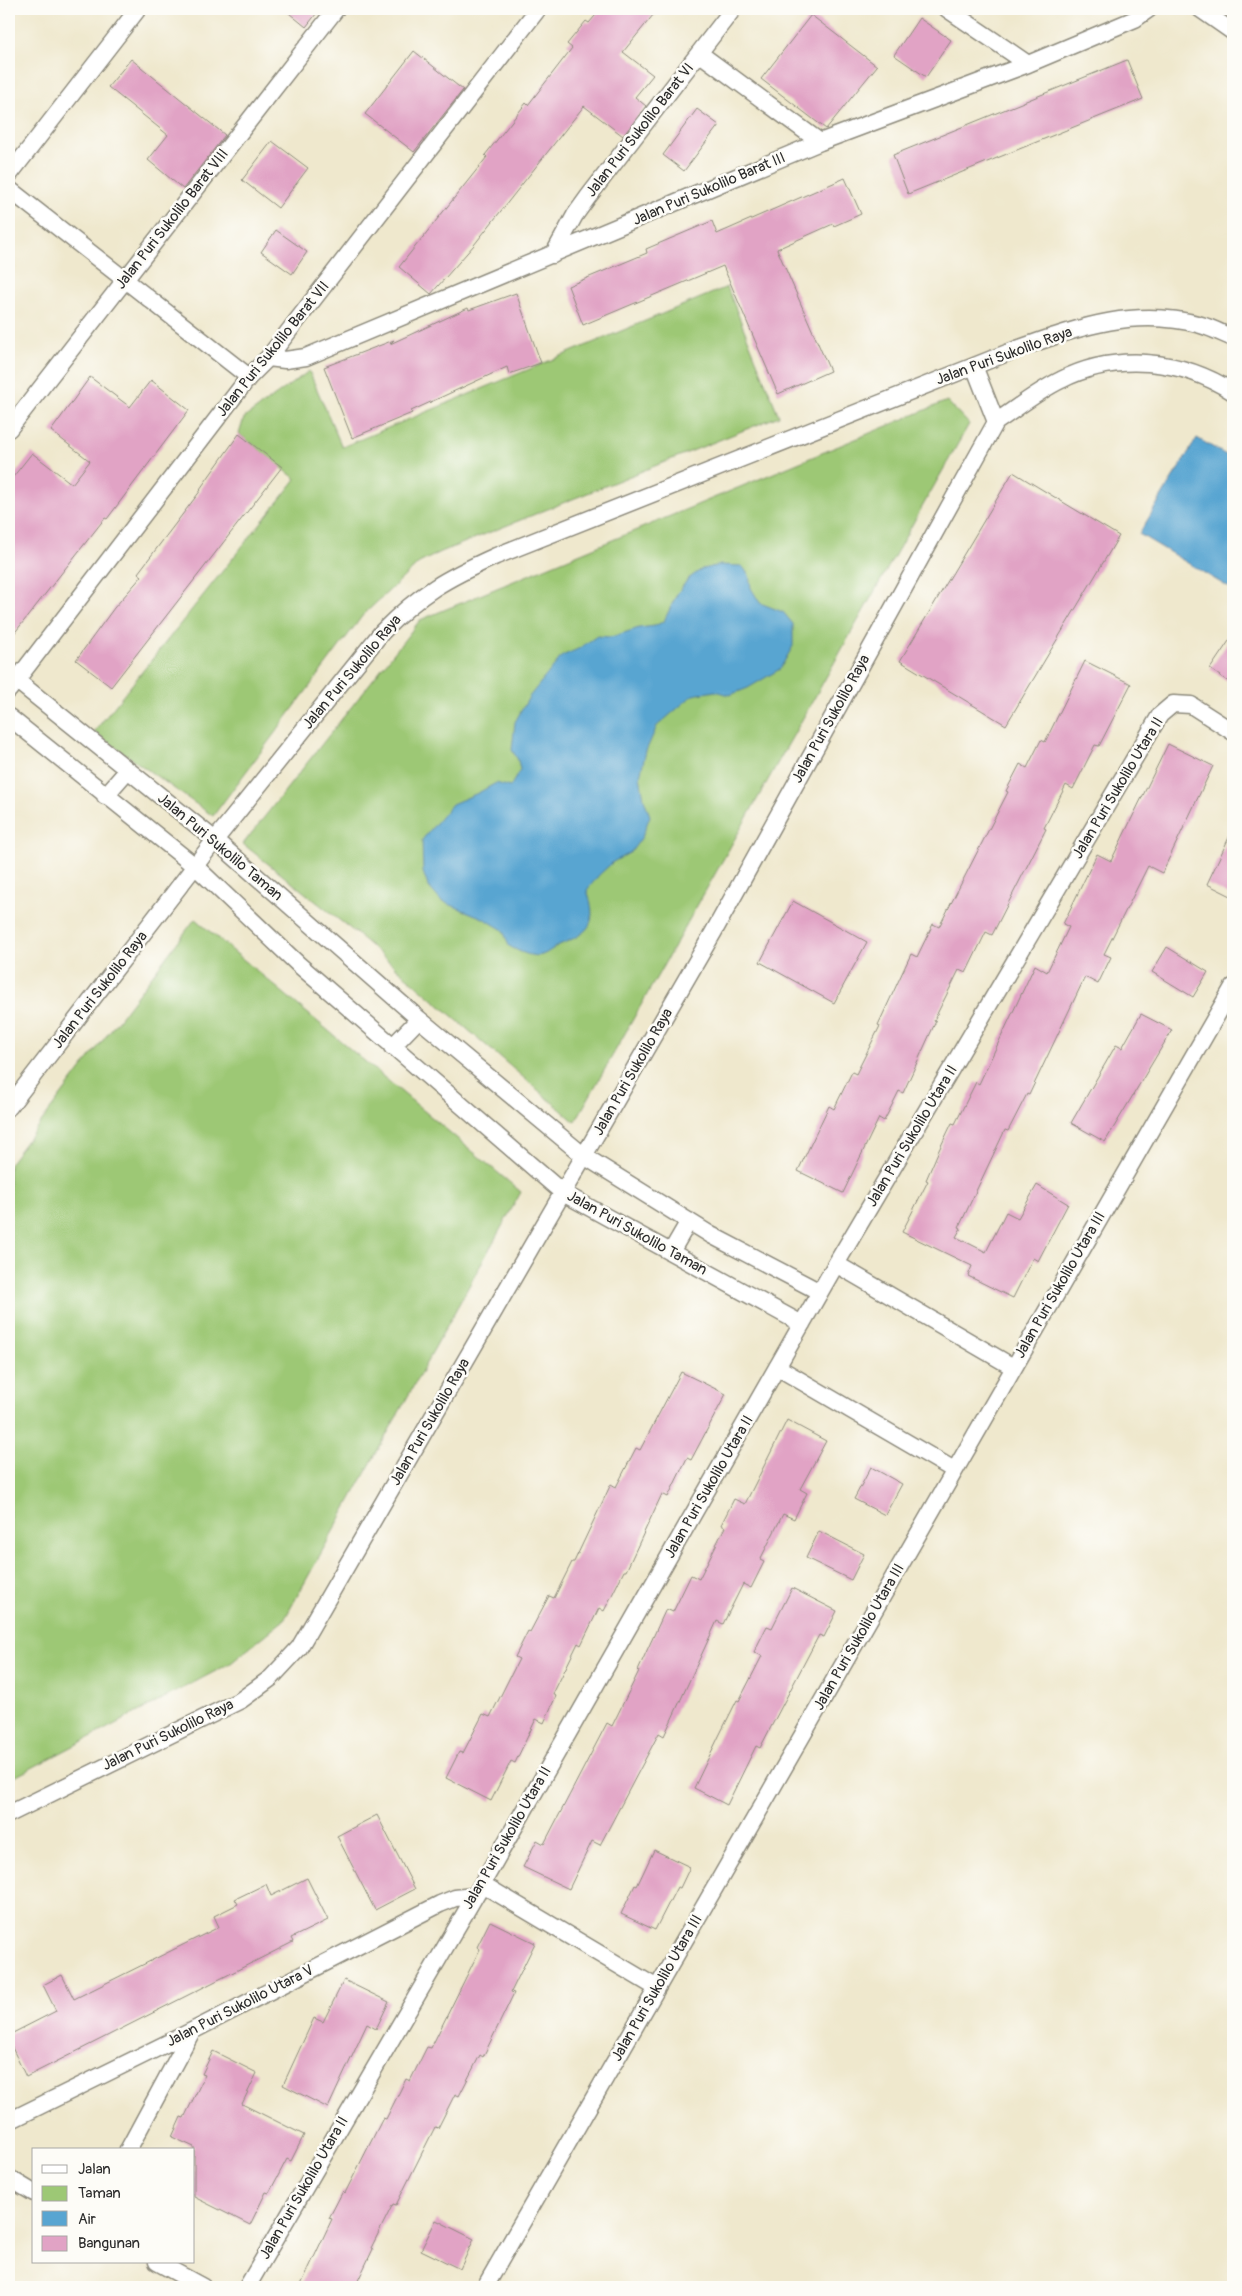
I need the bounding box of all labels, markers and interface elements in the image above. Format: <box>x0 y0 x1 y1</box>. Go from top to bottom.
street label: Jalan Puri Sukolilo Barat VI <box>582 59 698 201</box>
street label: Jalan Puri Sukolilo Barat VIII <box>111 145 233 293</box>
street label: Jalan Puri Sukolilo Barat III <box>630 148 788 230</box>
street label: Jalan Puri Sukolilo Barat VII <box>212 277 334 421</box>
street label: Jalan Puri Sukolilo Raya <box>933 322 1075 390</box>
street label: Jalan Puri Sukolilo Raya <box>298 611 406 733</box>
street label: Jalan Puri Sukolilo Raya <box>788 651 874 787</box>
street label: Jalan Puri Sukolilo Utara II <box>1068 714 1168 862</box>
street label: Jalan Puri Sukolilo Taman <box>154 789 286 905</box>
street label: Jalan Puri Sukolilo Raya <box>48 927 152 1053</box>
street label: Jalan Puri Sukolilo Raya <box>589 1005 677 1139</box>
street label: Jalan Puri Sukolilo Utara II <box>862 1062 962 1210</box>
street label: Jalan Puri Sukolilo Taman <box>563 1186 711 1280</box>
street label: Jalan Puri Sukolilo Utara III <box>1010 1208 1110 1362</box>
street label: Jalan Puri Sukolilo Raya <box>386 1355 474 1489</box>
street label: Jalan Puri Sukolilo Utara II <box>660 1412 758 1562</box>
street label: Jalan Puri Sukolilo Utara III <box>809 1560 909 1714</box>
street label: Jalan Puri Sukolilo Raya <box>99 1695 237 1775</box>
street label: Jalan Puri Sukolilo Utara II <box>458 1763 556 1913</box>
street label: Jalan Puri Sukolilo Utara III <box>607 1911 707 2065</box>
street label: Jalan Puri Sukolilo Utara V <box>163 1961 317 2051</box>
street label: Jalan Puri Sukolilo Utara II <box>255 2113 353 2263</box>
legend <box>32 2148 195 2264</box>
text: Jalan <box>78 2160 111 2179</box>
text: Taman <box>78 2184 121 2203</box>
text: Air <box>78 2210 96 2229</box>
text: Bangunan <box>78 2234 140 2253</box>

